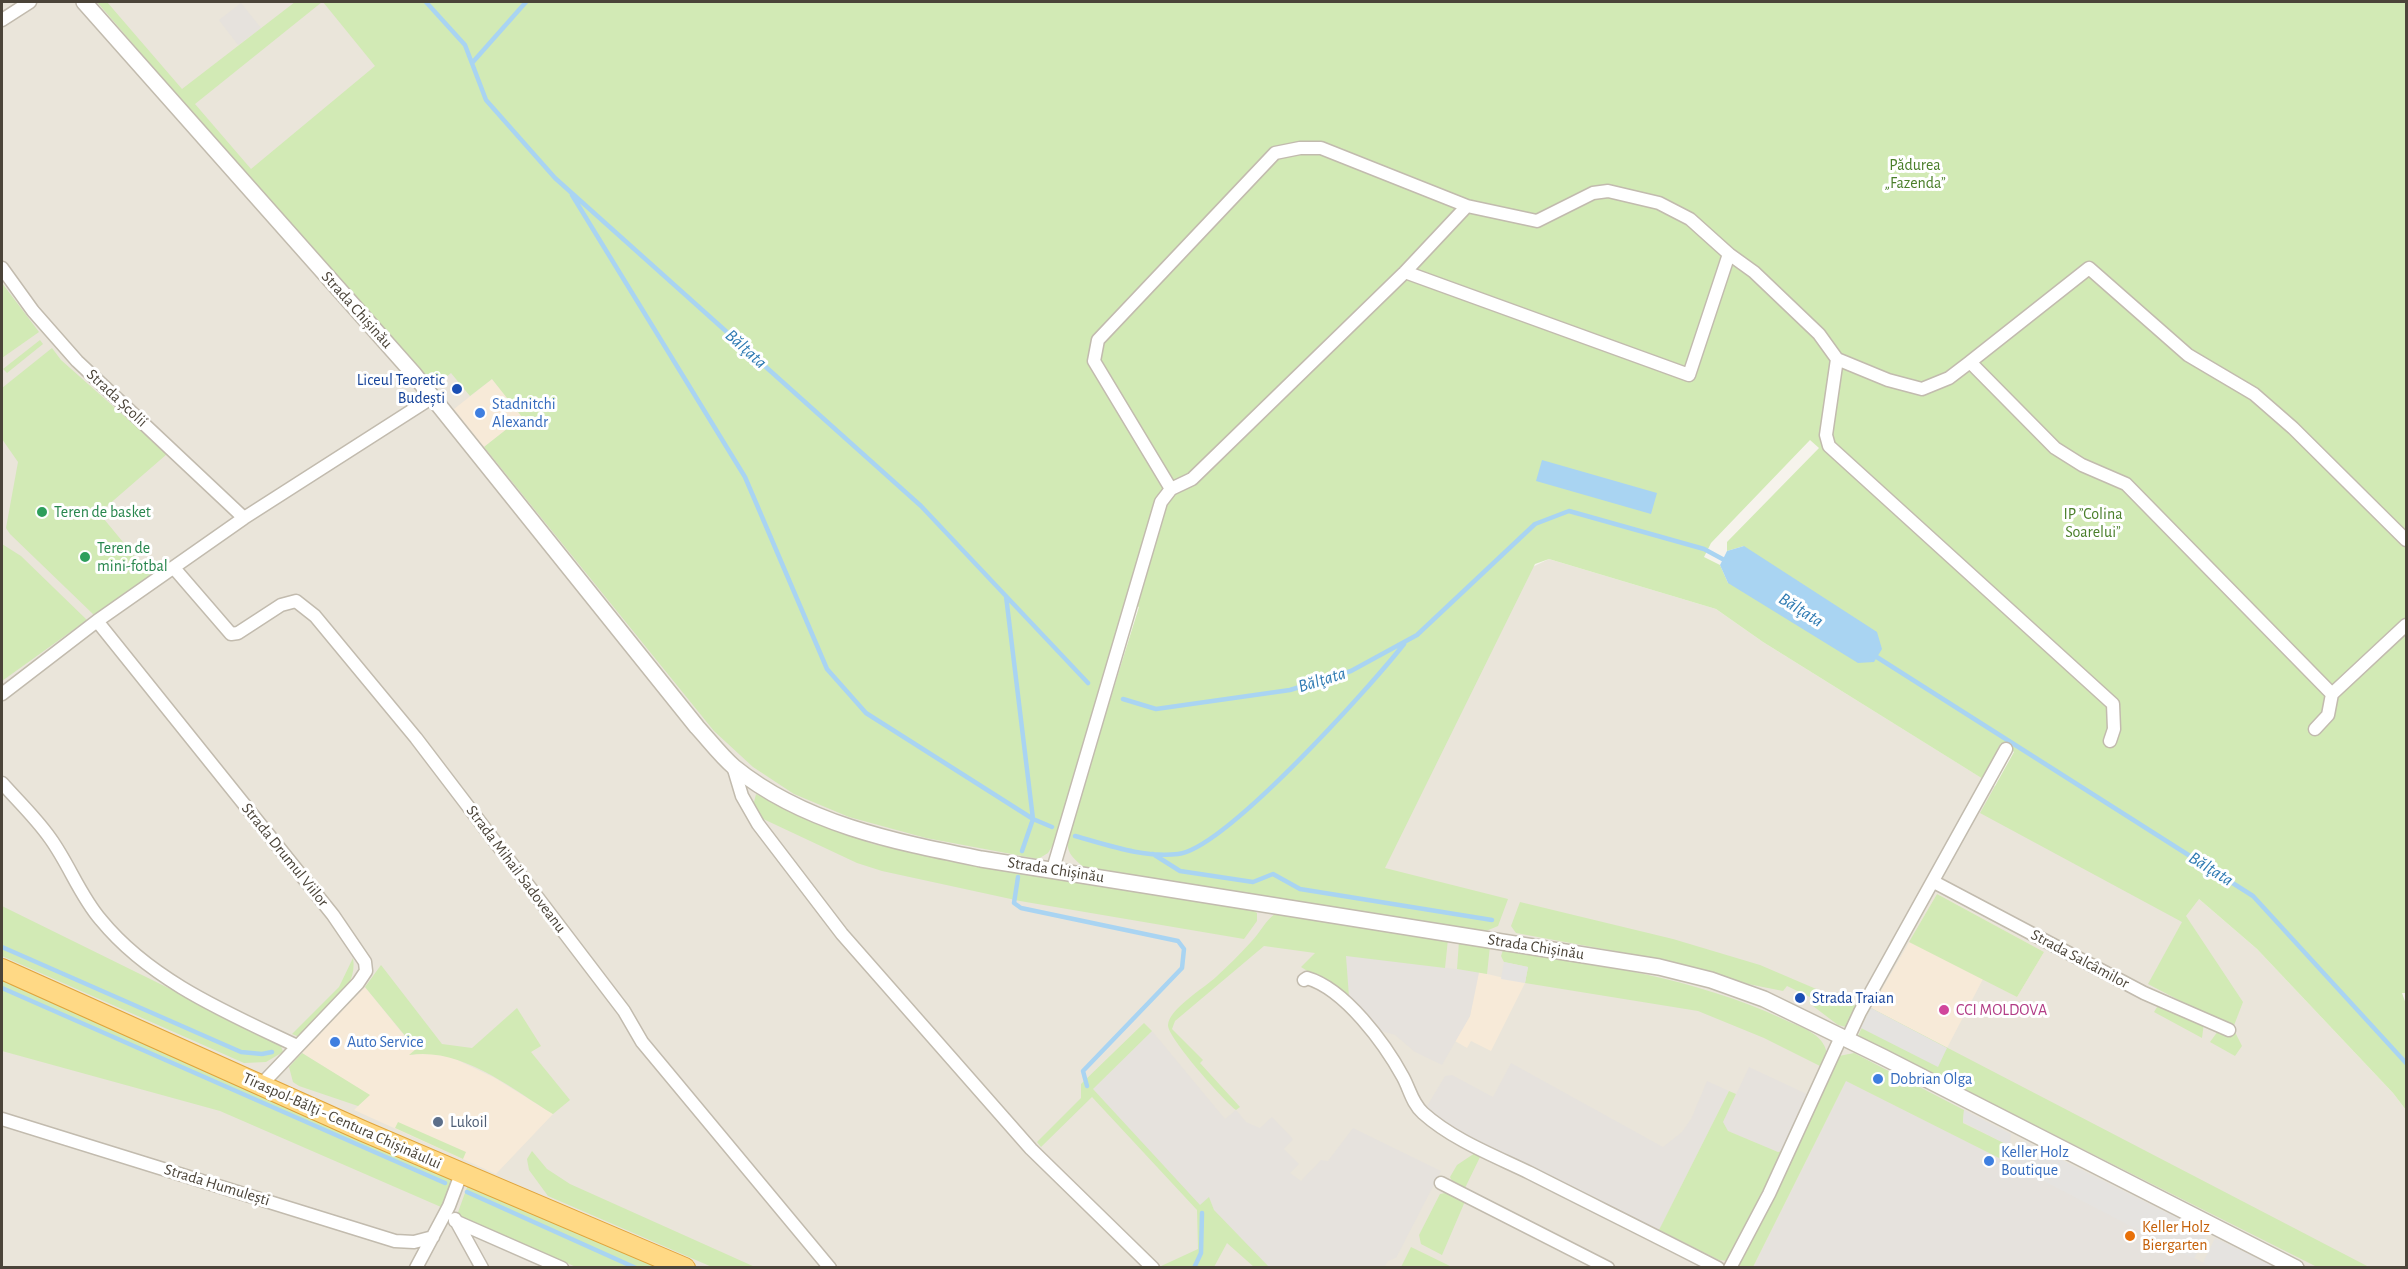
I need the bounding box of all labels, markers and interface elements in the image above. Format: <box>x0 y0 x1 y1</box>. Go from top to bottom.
park label: Pădurea „Fazenda” <box>1884 155 1946 193</box>
street label: Strada Chișinău <box>317 267 397 353</box>
water label: Bălţata <box>721 325 771 373</box>
street label: Strada Școlii <box>83 365 151 431</box>
place label: Liceul Teoretic Budești <box>357 370 445 408</box>
marker: Liceul Teoretic Budești <box>450 382 464 396</box>
place label: Stadnitchi Alexandr <box>492 394 556 432</box>
marker: Stadnitchi Alexandr <box>473 406 487 420</box>
place label: Teren de basket <box>54 502 151 522</box>
park label: IP ”Colina Soarelui” <box>2063 504 2123 542</box>
marker: Teren de basket <box>35 505 49 519</box>
place label: Teren de mini-fotbal <box>97 538 168 576</box>
marker: Teren de mini-fotbal <box>78 550 92 564</box>
water label: Bălţata <box>1775 588 1827 632</box>
water label: Bălţata <box>1296 663 1348 697</box>
street label: Strada Drumul Viilor <box>237 799 333 911</box>
street label: Strada Mihail Sadoveanu <box>462 802 570 936</box>
water label: Bălţata <box>2185 847 2237 891</box>
street label: Strada Chișinău <box>1006 853 1106 887</box>
street label: Strada Salcâmilor <box>2028 925 2132 993</box>
street label: Strada Chișinău <box>1486 930 1586 964</box>
place label: Strada Traian <box>1812 988 1894 1008</box>
marker: Strada Traian <box>1793 991 1807 1005</box>
place label: CCI MOLDOVA <box>1956 1000 2047 1020</box>
marker: CCI MOLDOVA <box>1937 1003 1951 1017</box>
place label: Auto Service <box>347 1032 424 1052</box>
marker: Auto Service <box>328 1035 342 1049</box>
street label: Tiraspol-Bălţi - Centura Chișinăului <box>240 1068 444 1174</box>
place label: Dobrian Olga <box>1890 1069 1973 1089</box>
marker: Dobrian Olga <box>1871 1072 1885 1086</box>
place label: Lukoil <box>450 1112 488 1132</box>
marker: Lukoil <box>431 1115 445 1129</box>
place label: Keller Holz Boutique <box>2001 1142 2069 1180</box>
marker: Keller Holz Boutique <box>1982 1154 1996 1168</box>
street label: Strada Humulești <box>162 1160 272 1210</box>
place label: Keller Holz Biergarten <box>2142 1217 2210 1255</box>
marker: Keller Holz Biergarten <box>2123 1229 2137 1243</box>

